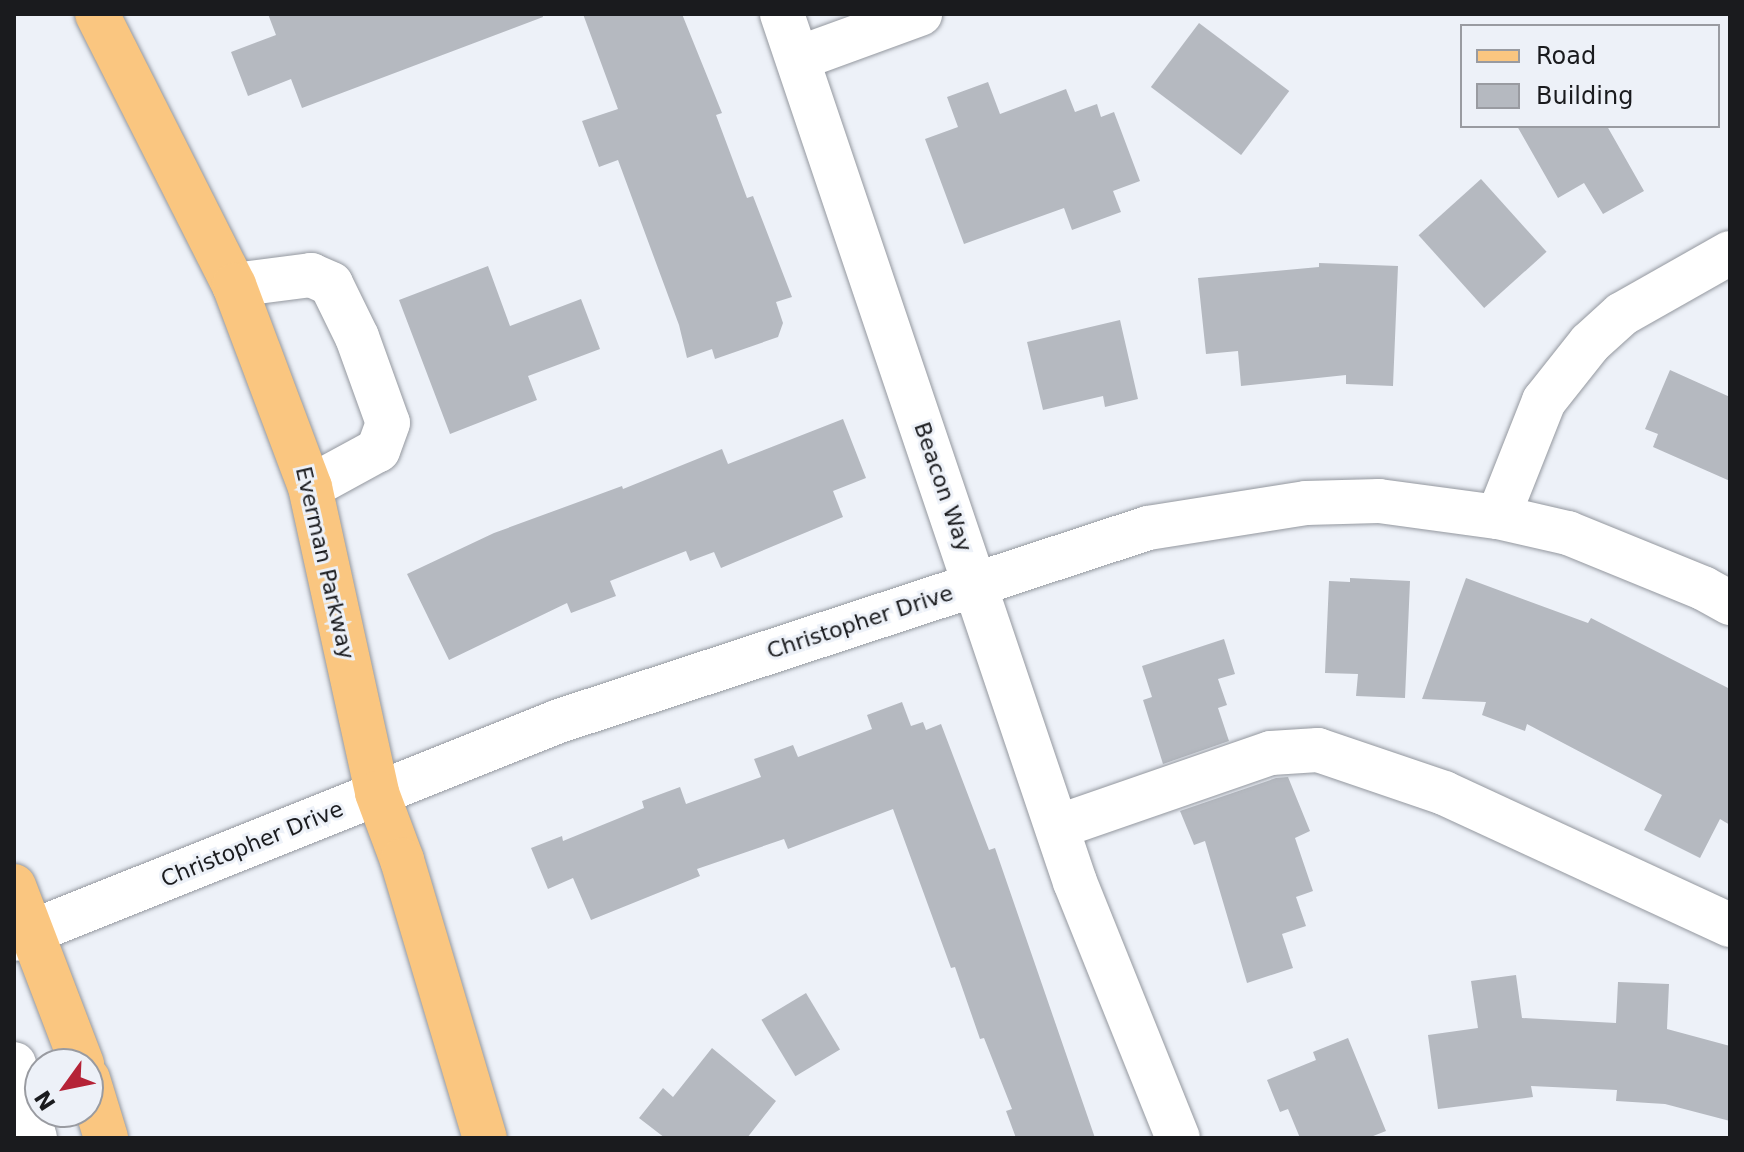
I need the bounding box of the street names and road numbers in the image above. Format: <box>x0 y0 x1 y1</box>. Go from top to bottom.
street label: Beacon Way <box>908 419 978 555</box>
street label: Everman Parkway <box>290 464 360 662</box>
street label: Christopher Drive <box>764 579 956 665</box>
street label: Christopher Drive <box>157 795 347 893</box>

